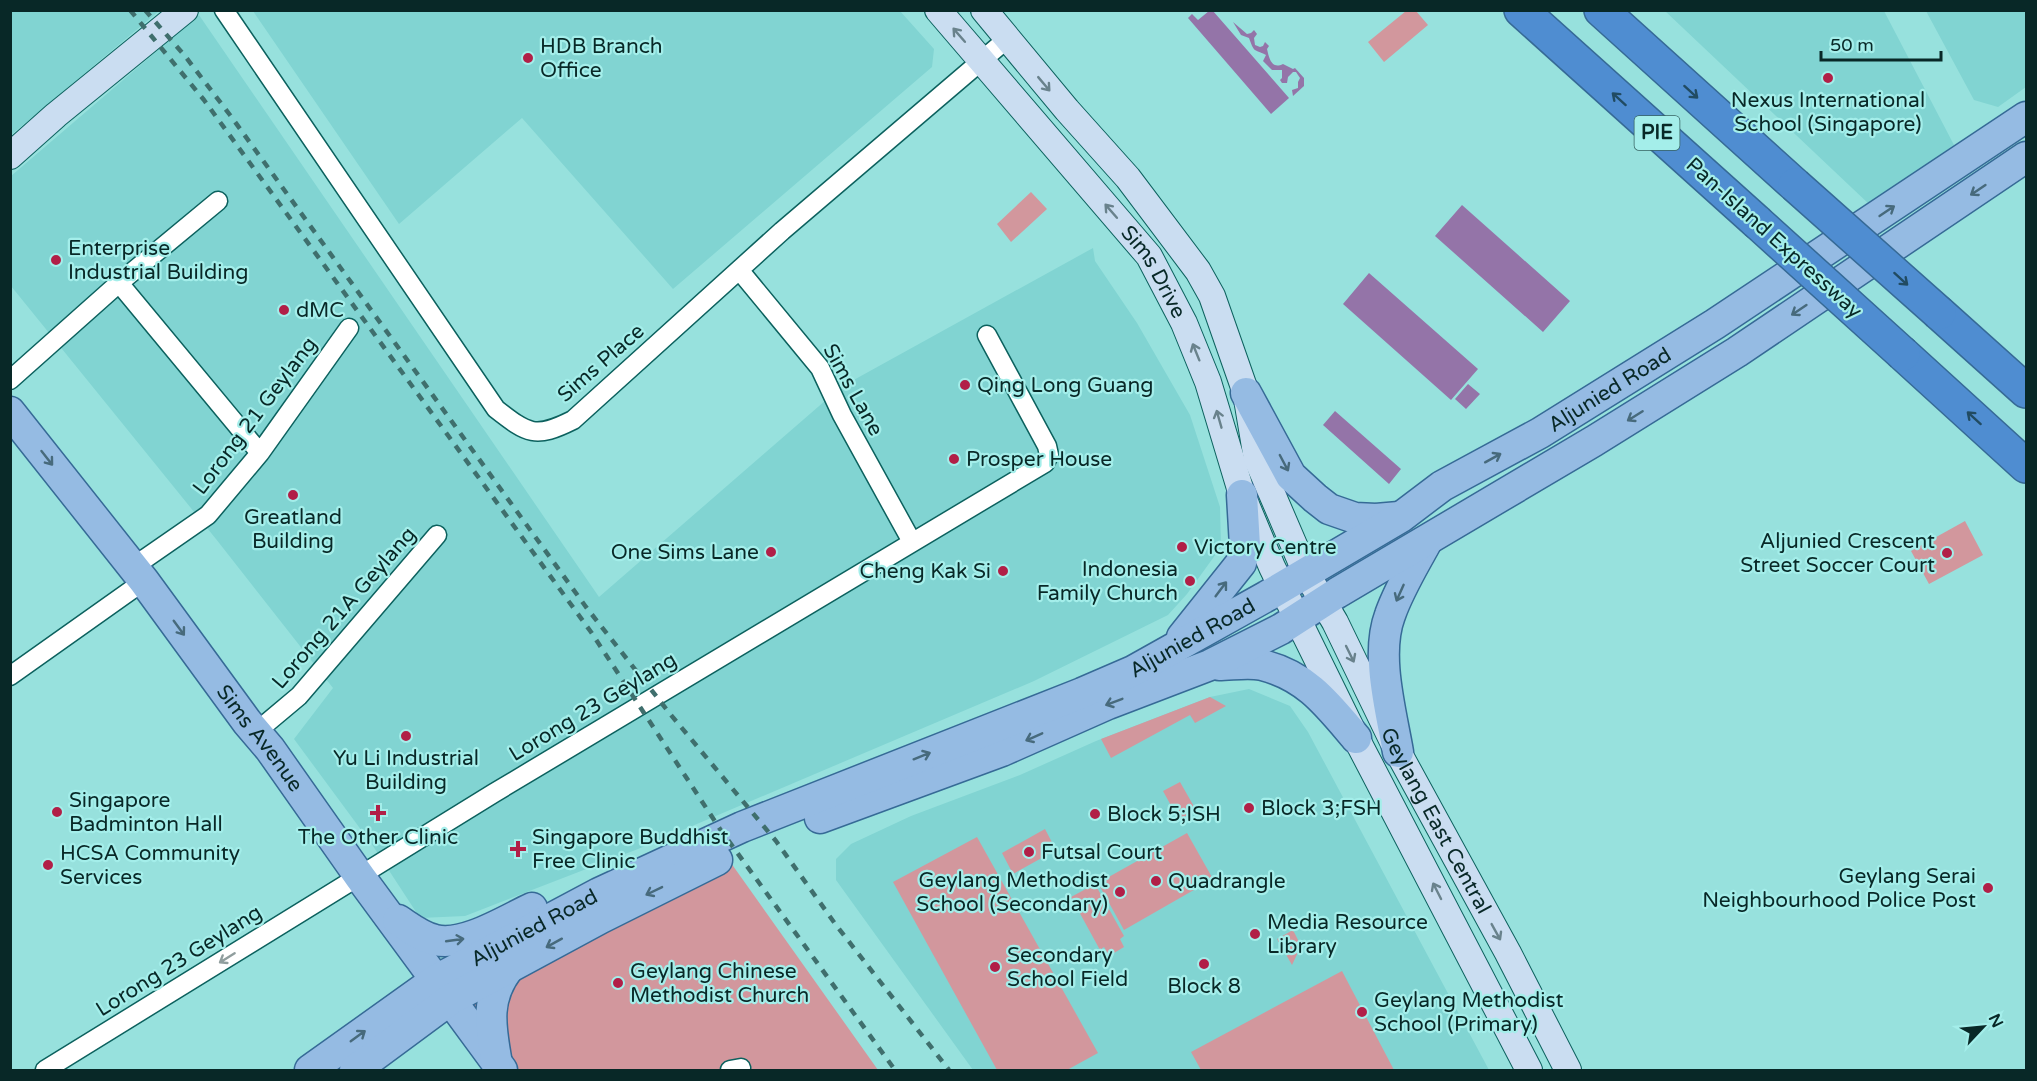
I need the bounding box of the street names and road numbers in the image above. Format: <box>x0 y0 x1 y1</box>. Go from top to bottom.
road number: PIE <box>1634 116 1680 150</box>
street label: Pan-Island Expressway <box>1681 152 1867 324</box>
street label: Sims Drive <box>1116 220 1192 322</box>
street label: Sims Place <box>552 318 650 407</box>
street label: Lorong 21 Geylang <box>188 332 322 500</box>
street label: Sims Lane <box>817 340 889 440</box>
street label: Aljunied Road <box>1543 342 1676 437</box>
street label: Lorong 21A Geylang <box>267 522 421 694</box>
street label: Aljunied Road <box>1125 593 1260 683</box>
street label: Lorong 23 Geylang <box>505 647 681 767</box>
street label: Sims Avenue <box>211 680 309 797</box>
street label: Geylang East Central <box>1376 724 1497 918</box>
street label: Aljunied Road <box>466 884 602 972</box>
street label: Lorong 23 Geylang <box>92 900 266 1022</box>

